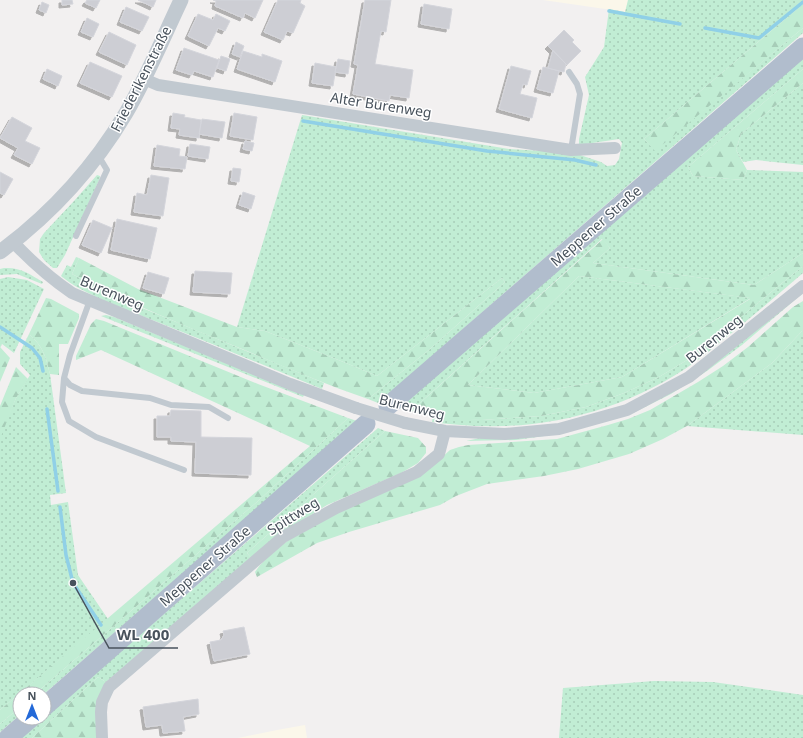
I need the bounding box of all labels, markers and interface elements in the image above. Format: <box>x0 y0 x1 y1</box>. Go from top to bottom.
street label: Friederikenstraße <box>106 23 175 135</box>
street label: Alter Burenweg <box>329 87 433 122</box>
street label: Meppener Straße <box>546 181 645 270</box>
street label: Burenweg <box>78 271 147 314</box>
street label: Burenweg <box>682 310 746 367</box>
street label: Burenweg <box>377 389 447 424</box>
street label: Spittweg <box>263 492 322 539</box>
street label: Meppener Straße <box>155 521 254 610</box>
callout: WL 400 <box>109 621 178 648</box>
text: WL 400 <box>117 624 170 644</box>
north arrow <box>12 686 52 726</box>
text: N <box>28 688 36 703</box>

